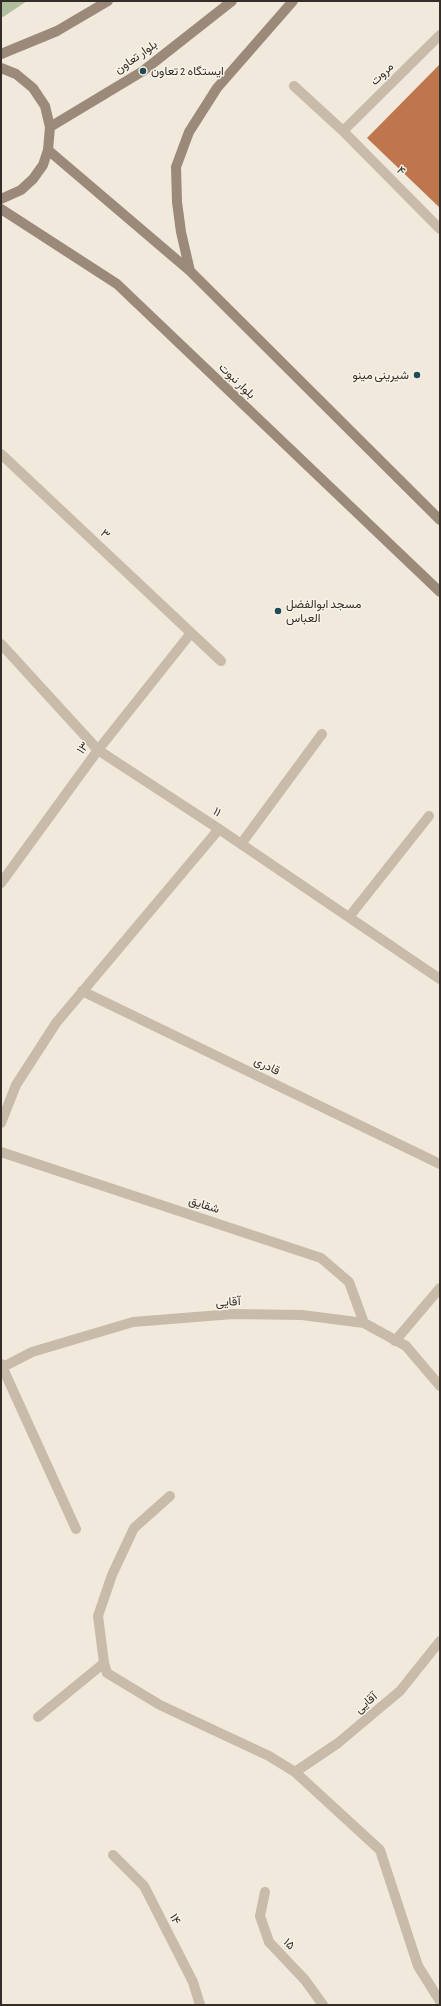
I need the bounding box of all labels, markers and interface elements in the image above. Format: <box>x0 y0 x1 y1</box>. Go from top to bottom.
street label: بلوار تعاون <box>112 37 160 77</box>
street label: مروت <box>367 60 397 88</box>
place label: ایستگاه 2 تعاون <box>151 64 224 78</box>
marker: ایستگاه 2 تعاون <box>138 66 148 76</box>
street label: ۴ <box>393 163 409 179</box>
street label: بلوار نبوت <box>216 360 258 402</box>
place label: شیرینی مینو <box>352 368 409 382</box>
marker: شیرینی مینو <box>412 370 422 380</box>
street label: ۳ <box>97 526 113 542</box>
place label: مسجد ابوالفضل العباس <box>286 597 361 625</box>
marker: مسجد ابوالفضل العباس <box>273 606 283 616</box>
street label: ۱۳ <box>74 739 92 757</box>
street label: ۱۱ <box>210 804 224 820</box>
street label: قادری <box>252 1054 282 1078</box>
street label: شقایق <box>187 1193 221 1217</box>
street label: آقایی <box>215 1294 241 1310</box>
street label: آقایی <box>352 1689 380 1717</box>
street label: ۱۴ <box>166 1911 184 1927</box>
street label: ۱۵ <box>280 1935 298 1953</box>

